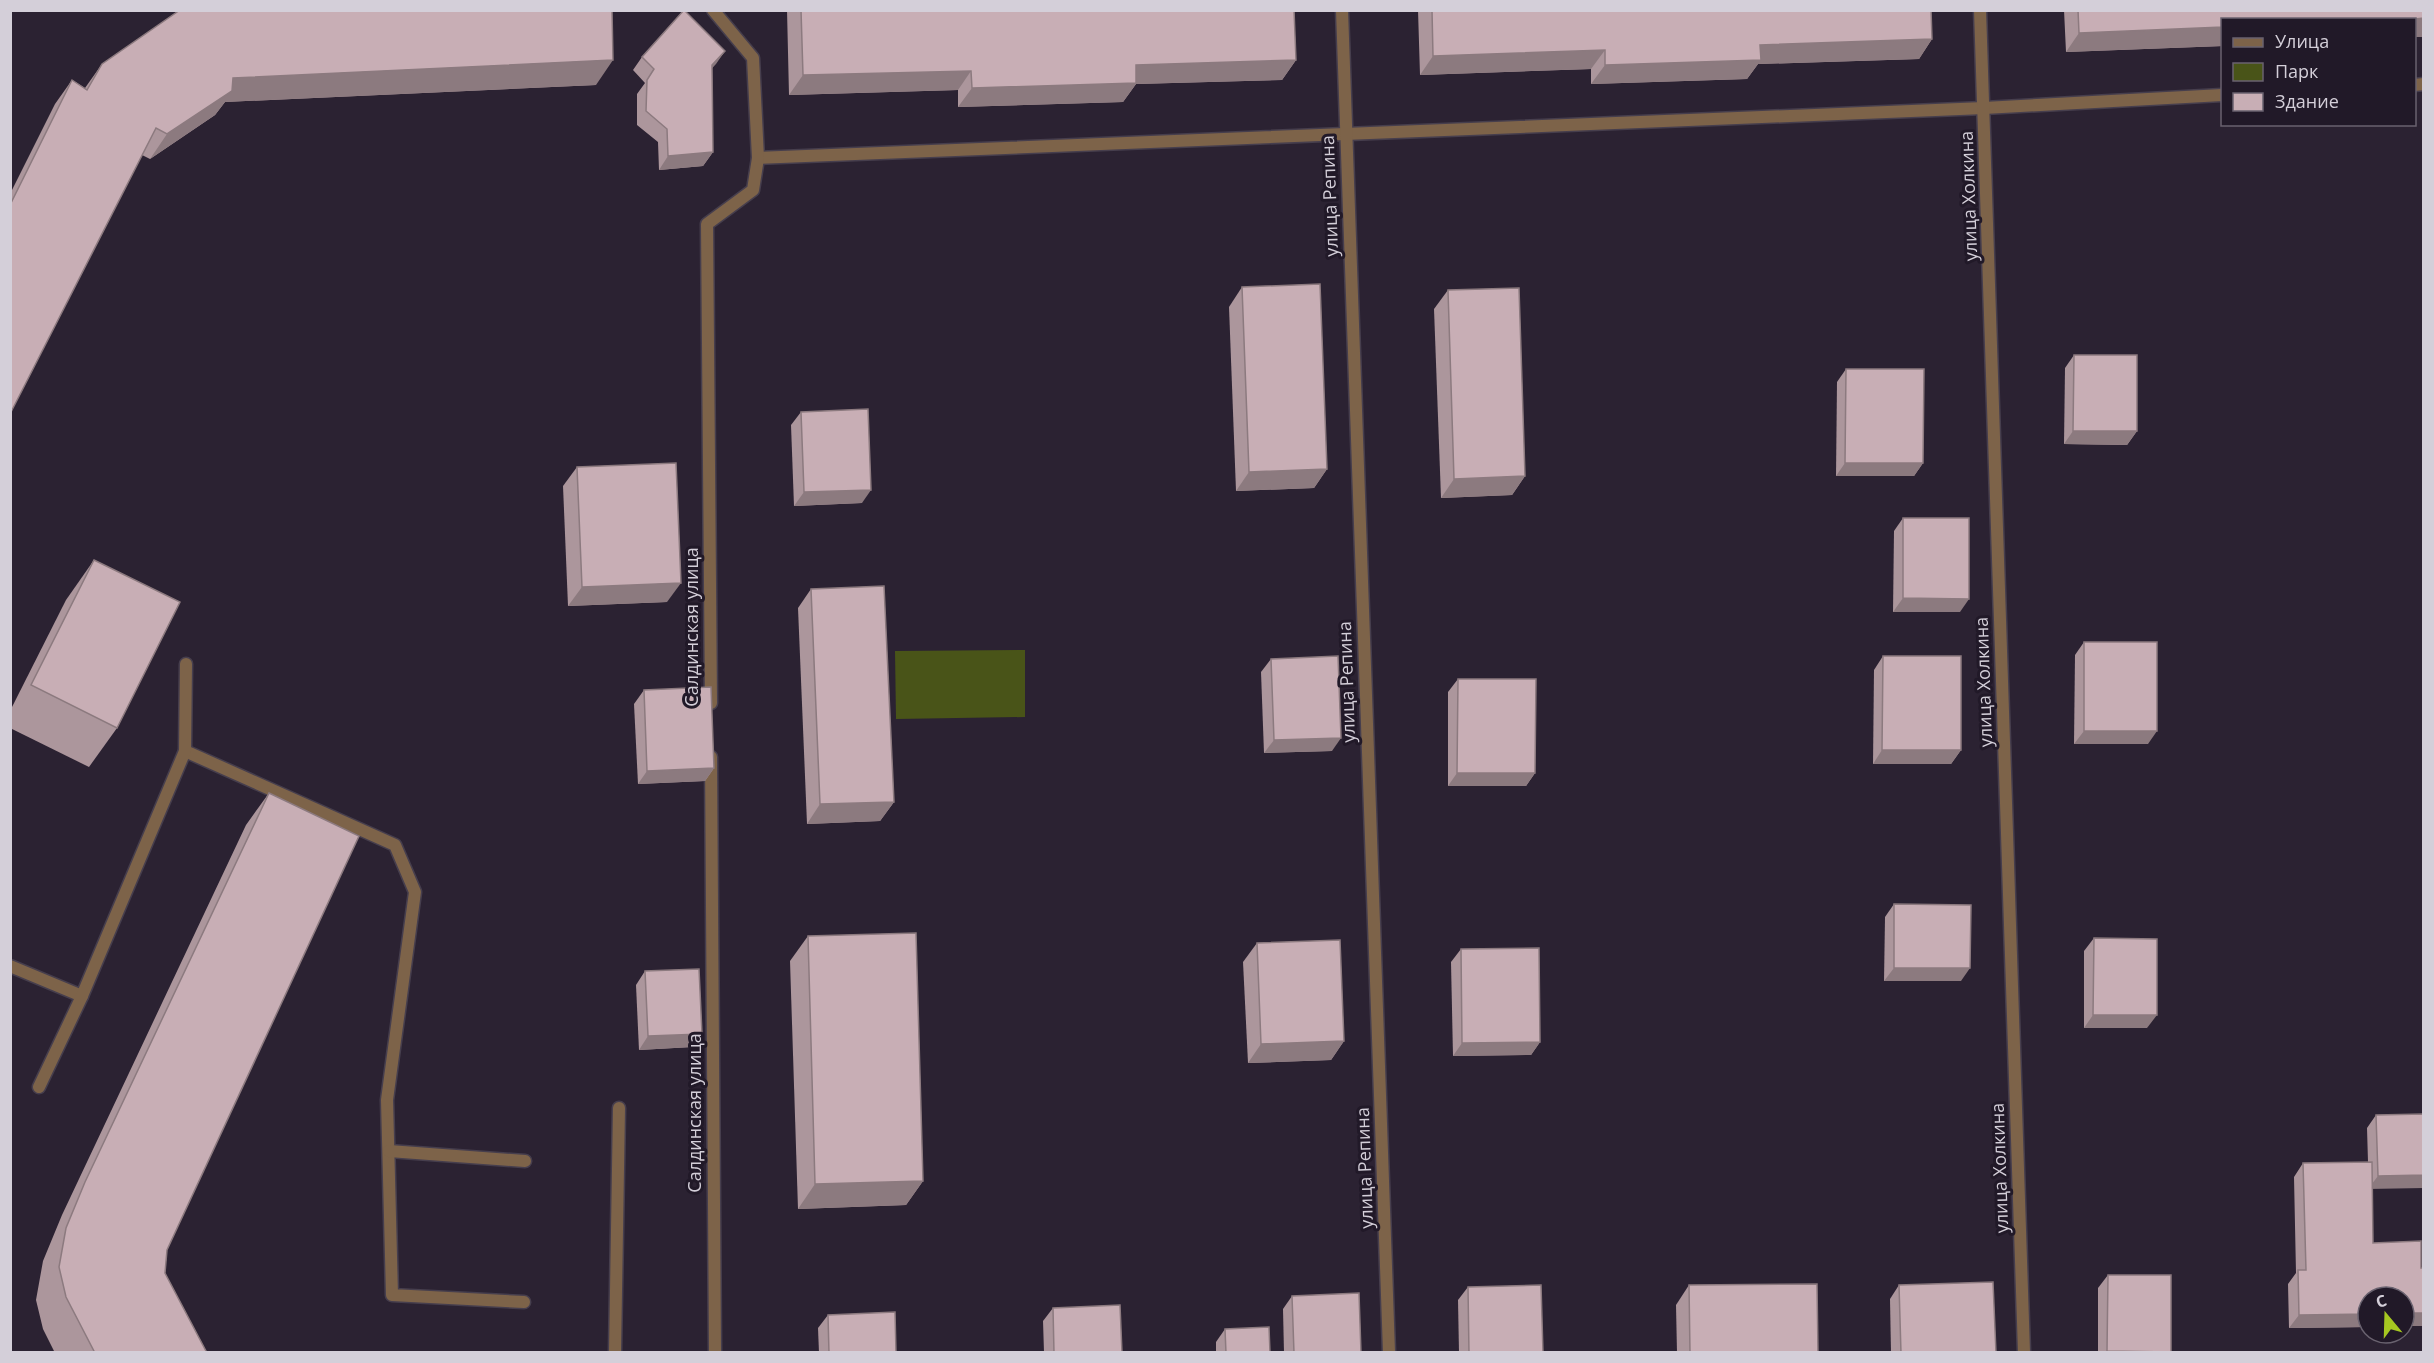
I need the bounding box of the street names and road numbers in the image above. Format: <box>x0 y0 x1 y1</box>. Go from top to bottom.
street label: улица Холкина <box>1954 130 1982 262</box>
street label: улица Репина <box>1315 135 1343 257</box>
street label: Салдинская улица <box>679 547 703 707</box>
street label: улица Холкина <box>1969 616 1997 748</box>
street label: улица Репина <box>1332 621 1360 743</box>
street label: Салдинская улица <box>682 1033 706 1193</box>
street label: улица Холкина <box>1985 1102 2013 1234</box>
street label: улица Репина <box>1350 1107 1378 1229</box>

